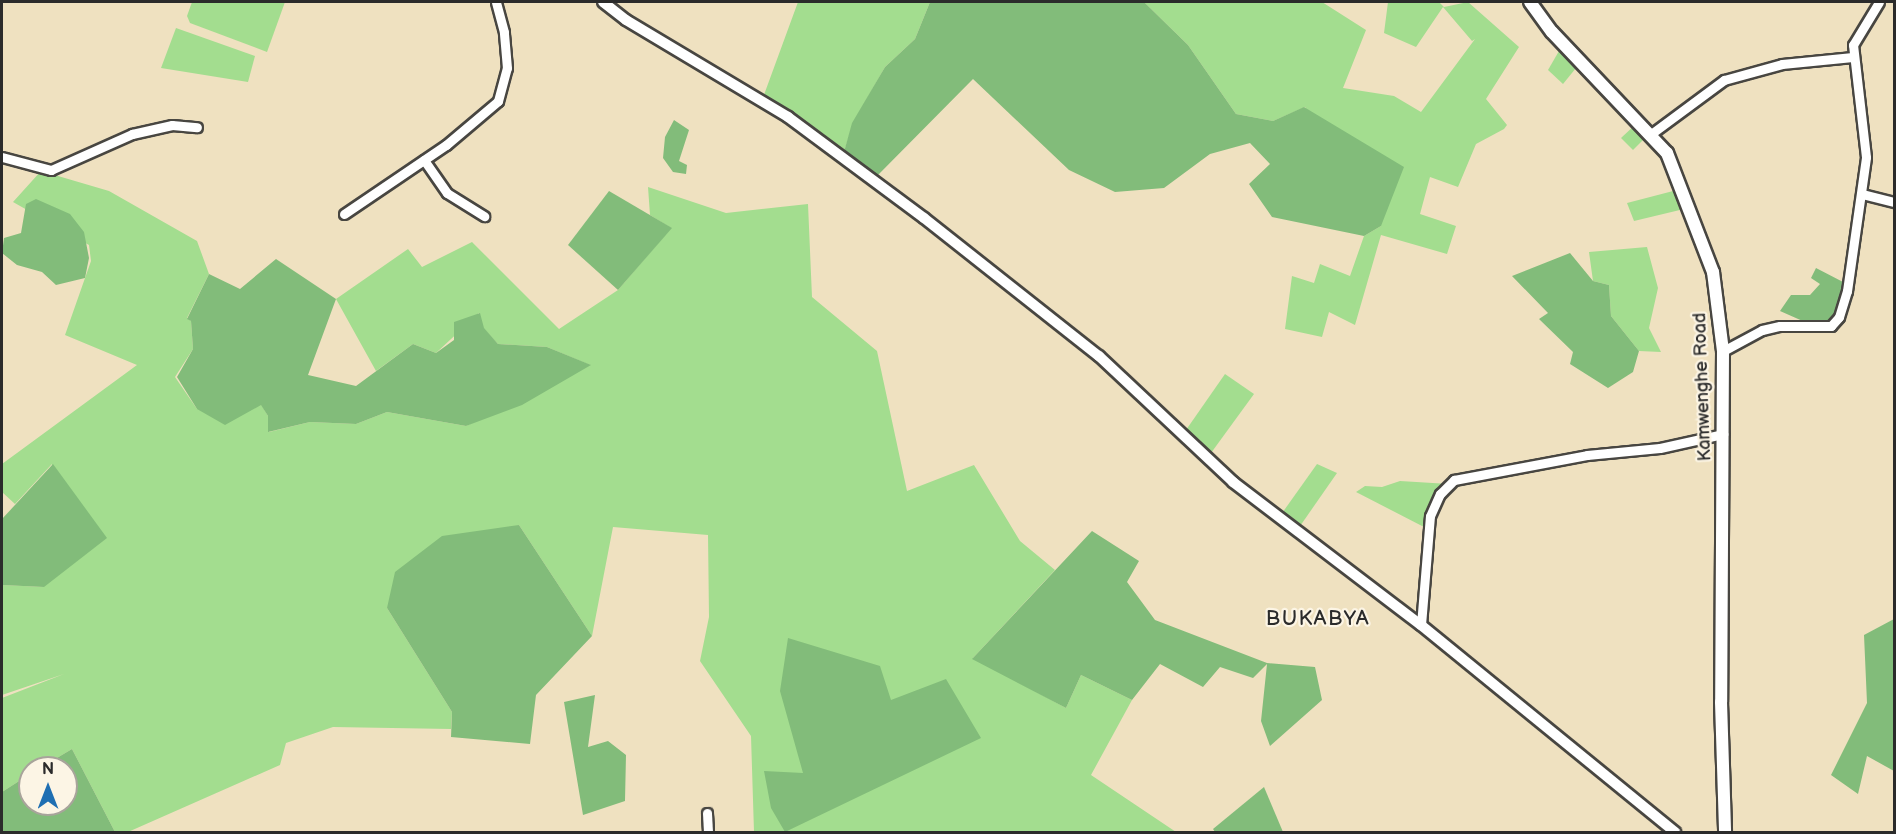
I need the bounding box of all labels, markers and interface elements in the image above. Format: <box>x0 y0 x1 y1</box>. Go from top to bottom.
street label: Kamwenghe Road <box>1690 312 1716 462</box>
district label: BUKABYA <box>1266 606 1370 632</box>
north arrow <box>18 756 78 816</box>
text: N <box>42 760 54 779</box>

